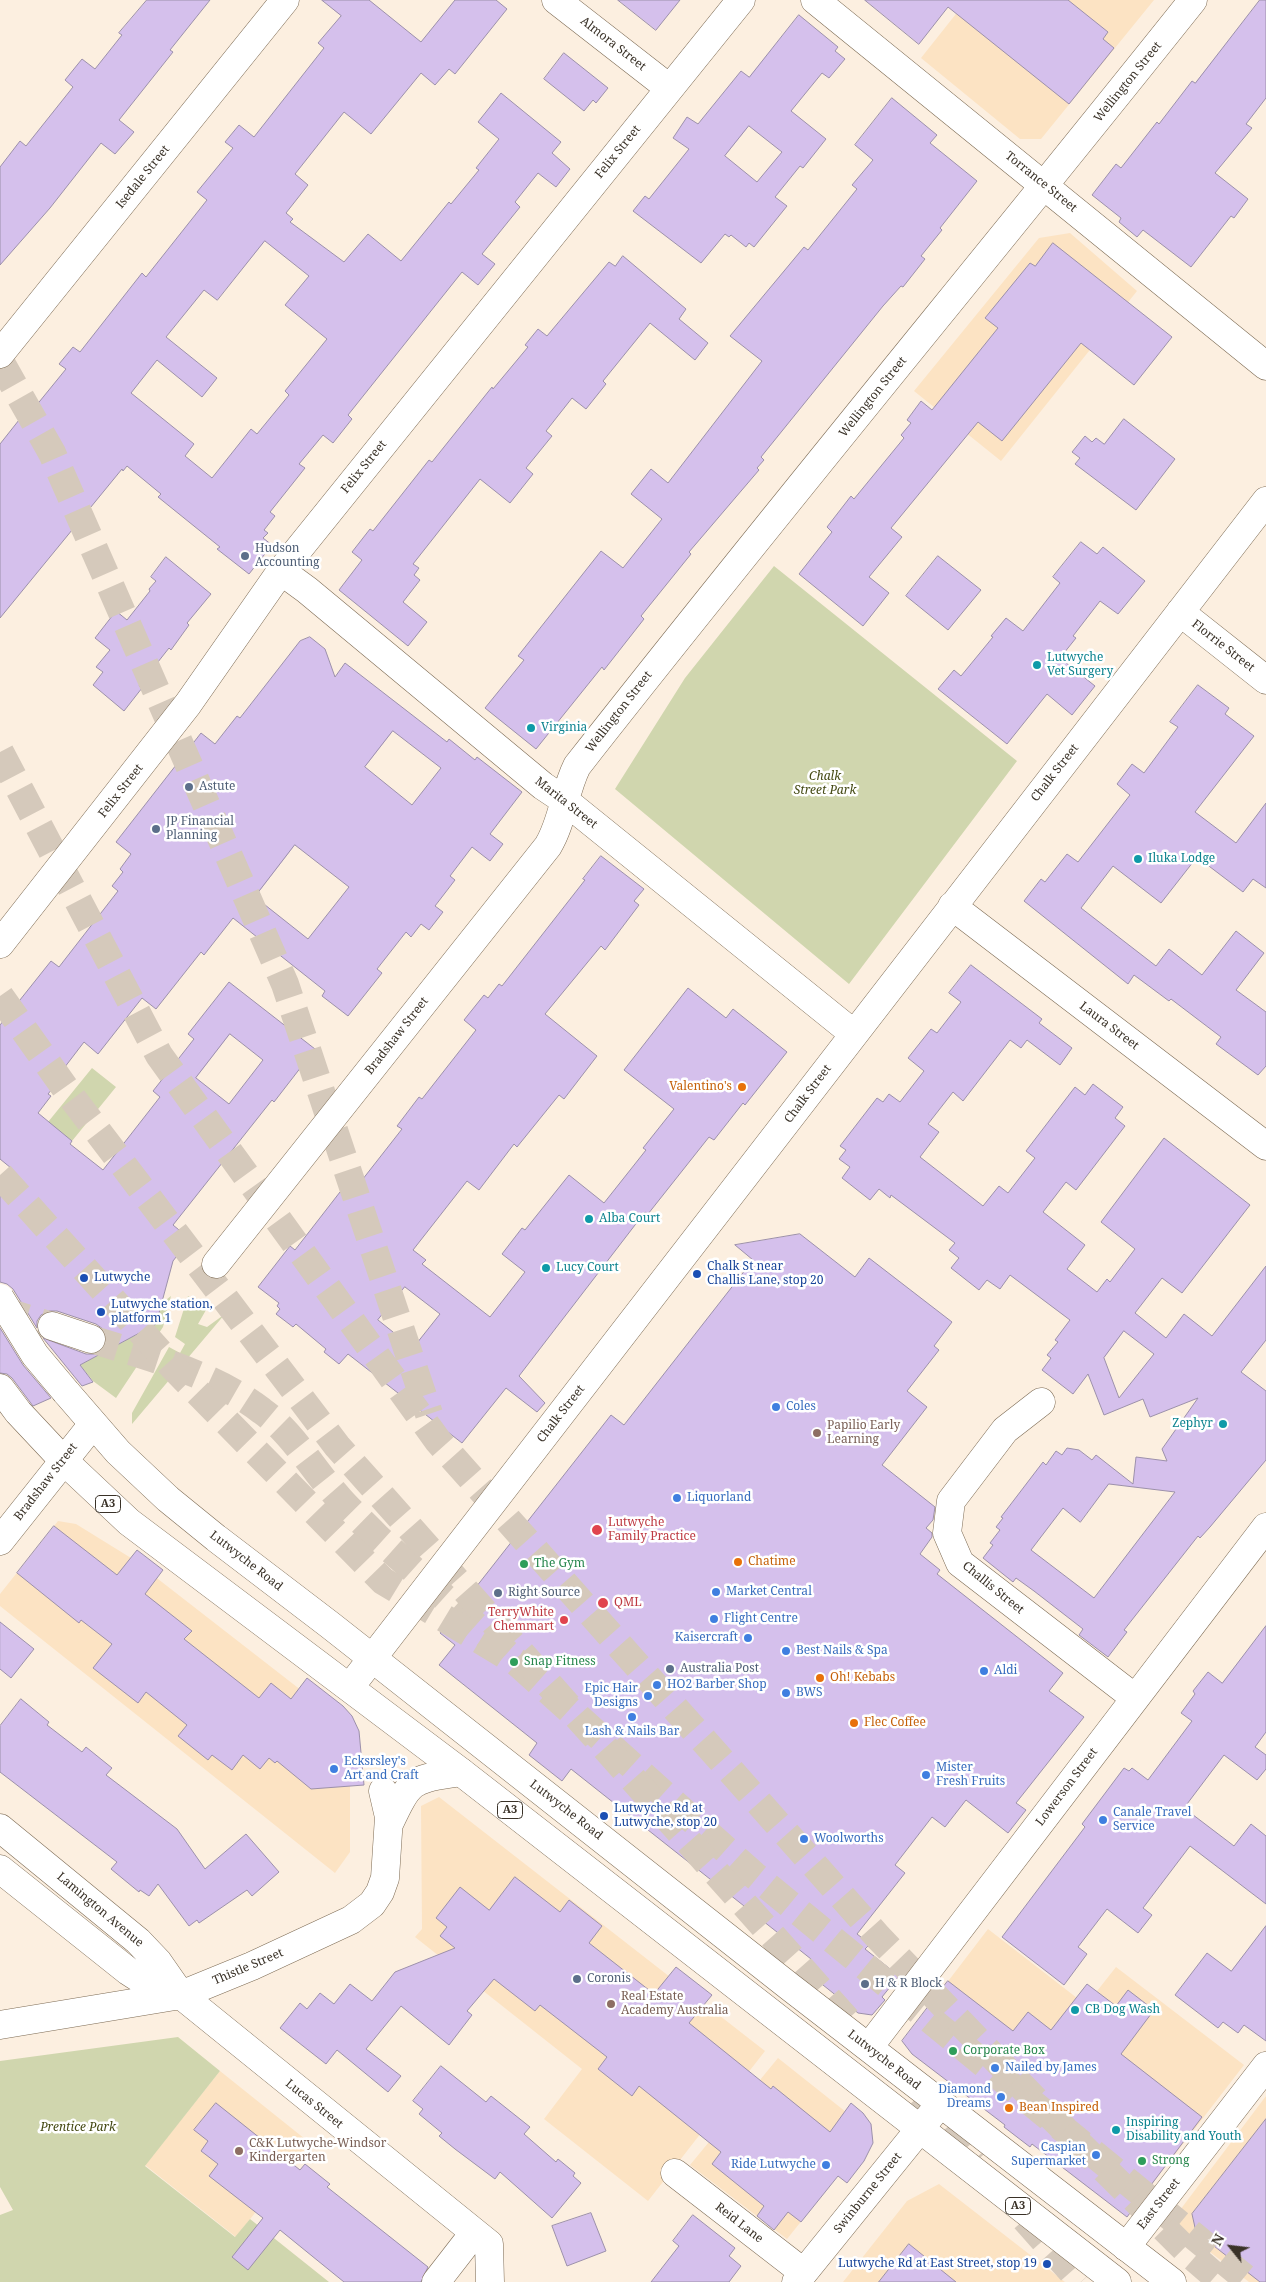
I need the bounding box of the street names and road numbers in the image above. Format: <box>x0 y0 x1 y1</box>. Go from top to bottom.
street label: Almora Street <box>577 14 649 74</box>
street label: Wellington Street <box>1091 39 1165 125</box>
street label: Felix Street <box>592 123 644 181</box>
street label: Isedale Street <box>113 143 173 211</box>
street label: Torrance Street <box>1002 149 1080 215</box>
street label: Wellington Street <box>836 354 910 440</box>
street label: Felix Street <box>338 438 390 496</box>
street label: Florrie Street <box>1189 617 1257 675</box>
street label: Wellington Street <box>583 668 655 756</box>
street label: Chalk Street <box>1028 741 1082 805</box>
street label: Felix Street <box>96 761 146 821</box>
street label: Marita Street <box>532 774 600 832</box>
street label: Bradshaw Street <box>362 994 432 1078</box>
street label: Laura Street <box>1076 999 1142 1053</box>
street label: Chalk Street <box>781 1062 835 1126</box>
street label: Chalk Street <box>534 1382 588 1446</box>
street label: Bradshaw Street <box>11 1440 81 1524</box>
road number: A3 <box>96 1496 120 1512</box>
street label: Lutwyche Road <box>207 1528 285 1594</box>
street label: Challis Street <box>959 1559 1027 1617</box>
street label: Lowerson Street <box>1033 1745 1101 1829</box>
street label: Lutwyche Road <box>527 1777 605 1843</box>
road number: A3 <box>498 1802 522 1818</box>
street label: Lamington Avenue <box>54 1870 146 1950</box>
street label: Thistle Street <box>211 1946 285 1988</box>
street label: Lutwyche Road <box>845 2027 923 2093</box>
street label: Lucas Street <box>282 2076 346 2132</box>
street label: Swinburne Street <box>831 2150 905 2236</box>
street label: East Street <box>1135 2176 1183 2232</box>
road number: A3 <box>1006 2198 1030 2214</box>
street label: Reid Lane <box>712 2200 766 2246</box>

